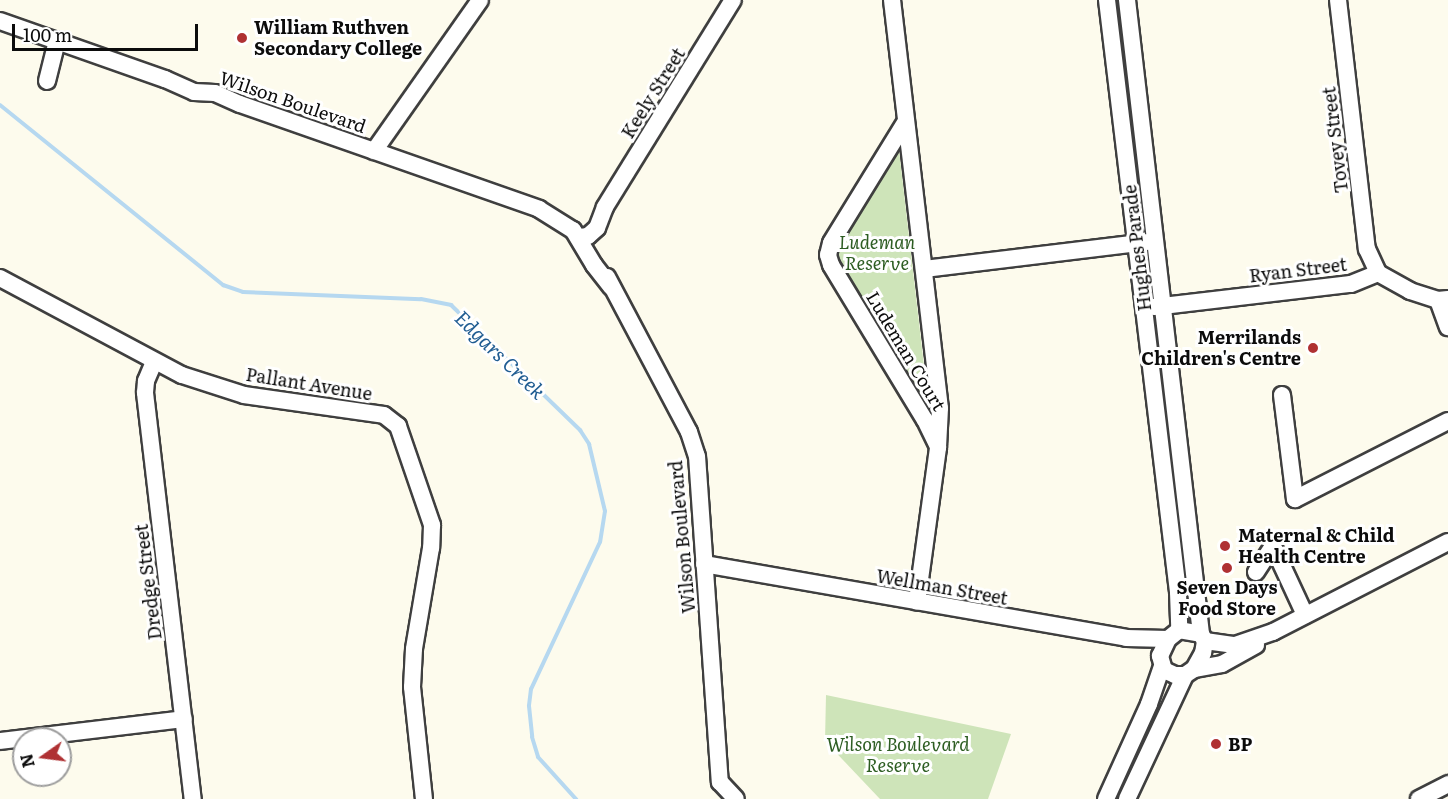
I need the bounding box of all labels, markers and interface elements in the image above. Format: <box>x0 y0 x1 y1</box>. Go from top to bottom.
scale bar <box>15 12 201 50</box>
place label: William Ruthven Secondary College <box>254 17 422 60</box>
text: 100 m <box>23 21 72 48</box>
marker: William Ruthven Secondary College <box>235 31 249 45</box>
street label: Keely Street <box>617 44 689 142</box>
street label: Wilson Boulevard <box>217 67 369 137</box>
street label: Tovey Street <box>1318 86 1352 194</box>
street label: Hughes Parade <box>1119 184 1155 312</box>
park label: Ludeman Reserve <box>839 232 915 274</box>
street label: Ryan Street <box>1248 253 1348 287</box>
street label: Ludeman Court <box>862 287 950 415</box>
water label: Edgars Creek <box>451 305 551 403</box>
place label: Merrilands Children's Centre <box>1141 327 1301 370</box>
marker: Merrilands Children's Centre <box>1306 341 1320 355</box>
street label: Pallant Avenue <box>244 363 374 405</box>
street label: Wilson Boulevard <box>665 460 699 614</box>
street label: Dredge Street <box>130 523 166 641</box>
place label: Maternal & Child Health Centre <box>1238 525 1395 568</box>
marker: Maternal & Child Health Centre <box>1216 537 1234 555</box>
marker: Seven Days Food Store <box>1220 561 1234 575</box>
street label: Wellman Street <box>875 565 1009 609</box>
place label: Seven Days Food Store <box>1177 577 1277 620</box>
north arrow <box>12 727 72 787</box>
place label: BP <box>1228 733 1252 755</box>
park label: Wilson Boulevard Reserve <box>826 734 970 777</box>
marker: BP <box>1209 737 1223 751</box>
text: N <box>13 751 40 770</box>

